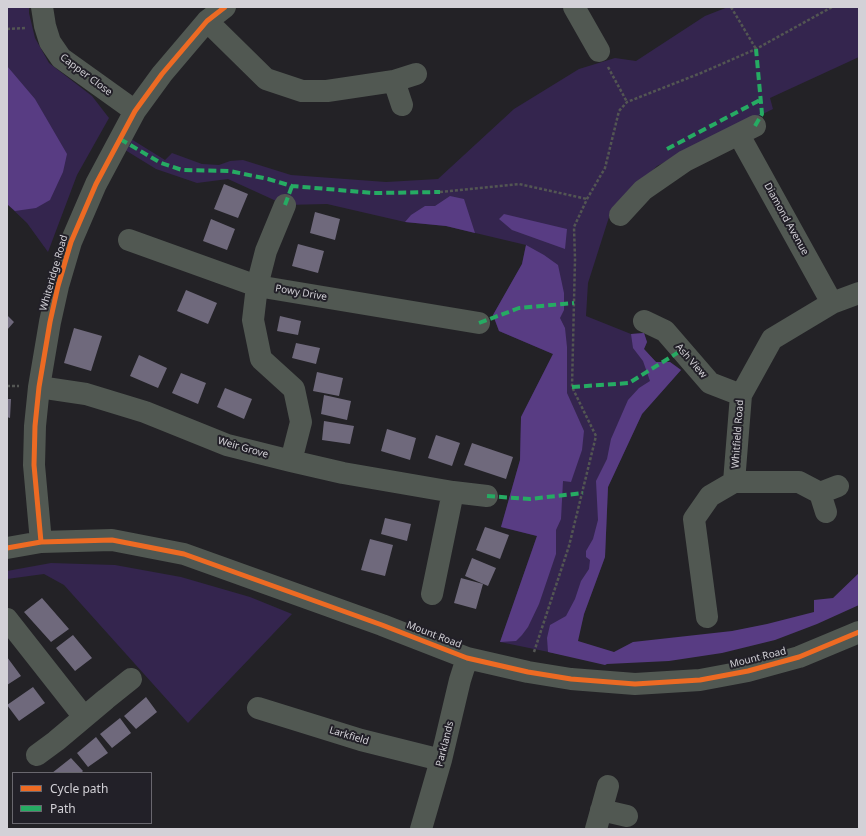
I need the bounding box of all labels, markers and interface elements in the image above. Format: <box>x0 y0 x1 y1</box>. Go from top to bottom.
street label: Capper Close <box>58 52 114 98</box>
street label: Diamond Avenue <box>761 181 811 257</box>
street label: Whiteridge Road <box>37 234 71 312</box>
street label: Powy Drive <box>274 283 328 303</box>
street label: Ash View <box>673 341 709 381</box>
street label: Whitfield Road <box>730 399 746 469</box>
street label: Weir Grove <box>216 435 270 461</box>
street label: Mount Road <box>405 619 463 651</box>
street label: Mount Road <box>729 645 787 671</box>
street label: Parklands <box>434 720 456 768</box>
street label: Larkfield <box>328 724 370 748</box>
legend <box>12 772 152 824</box>
text: Cycle path <box>50 780 108 797</box>
text: Path <box>50 800 76 817</box>

